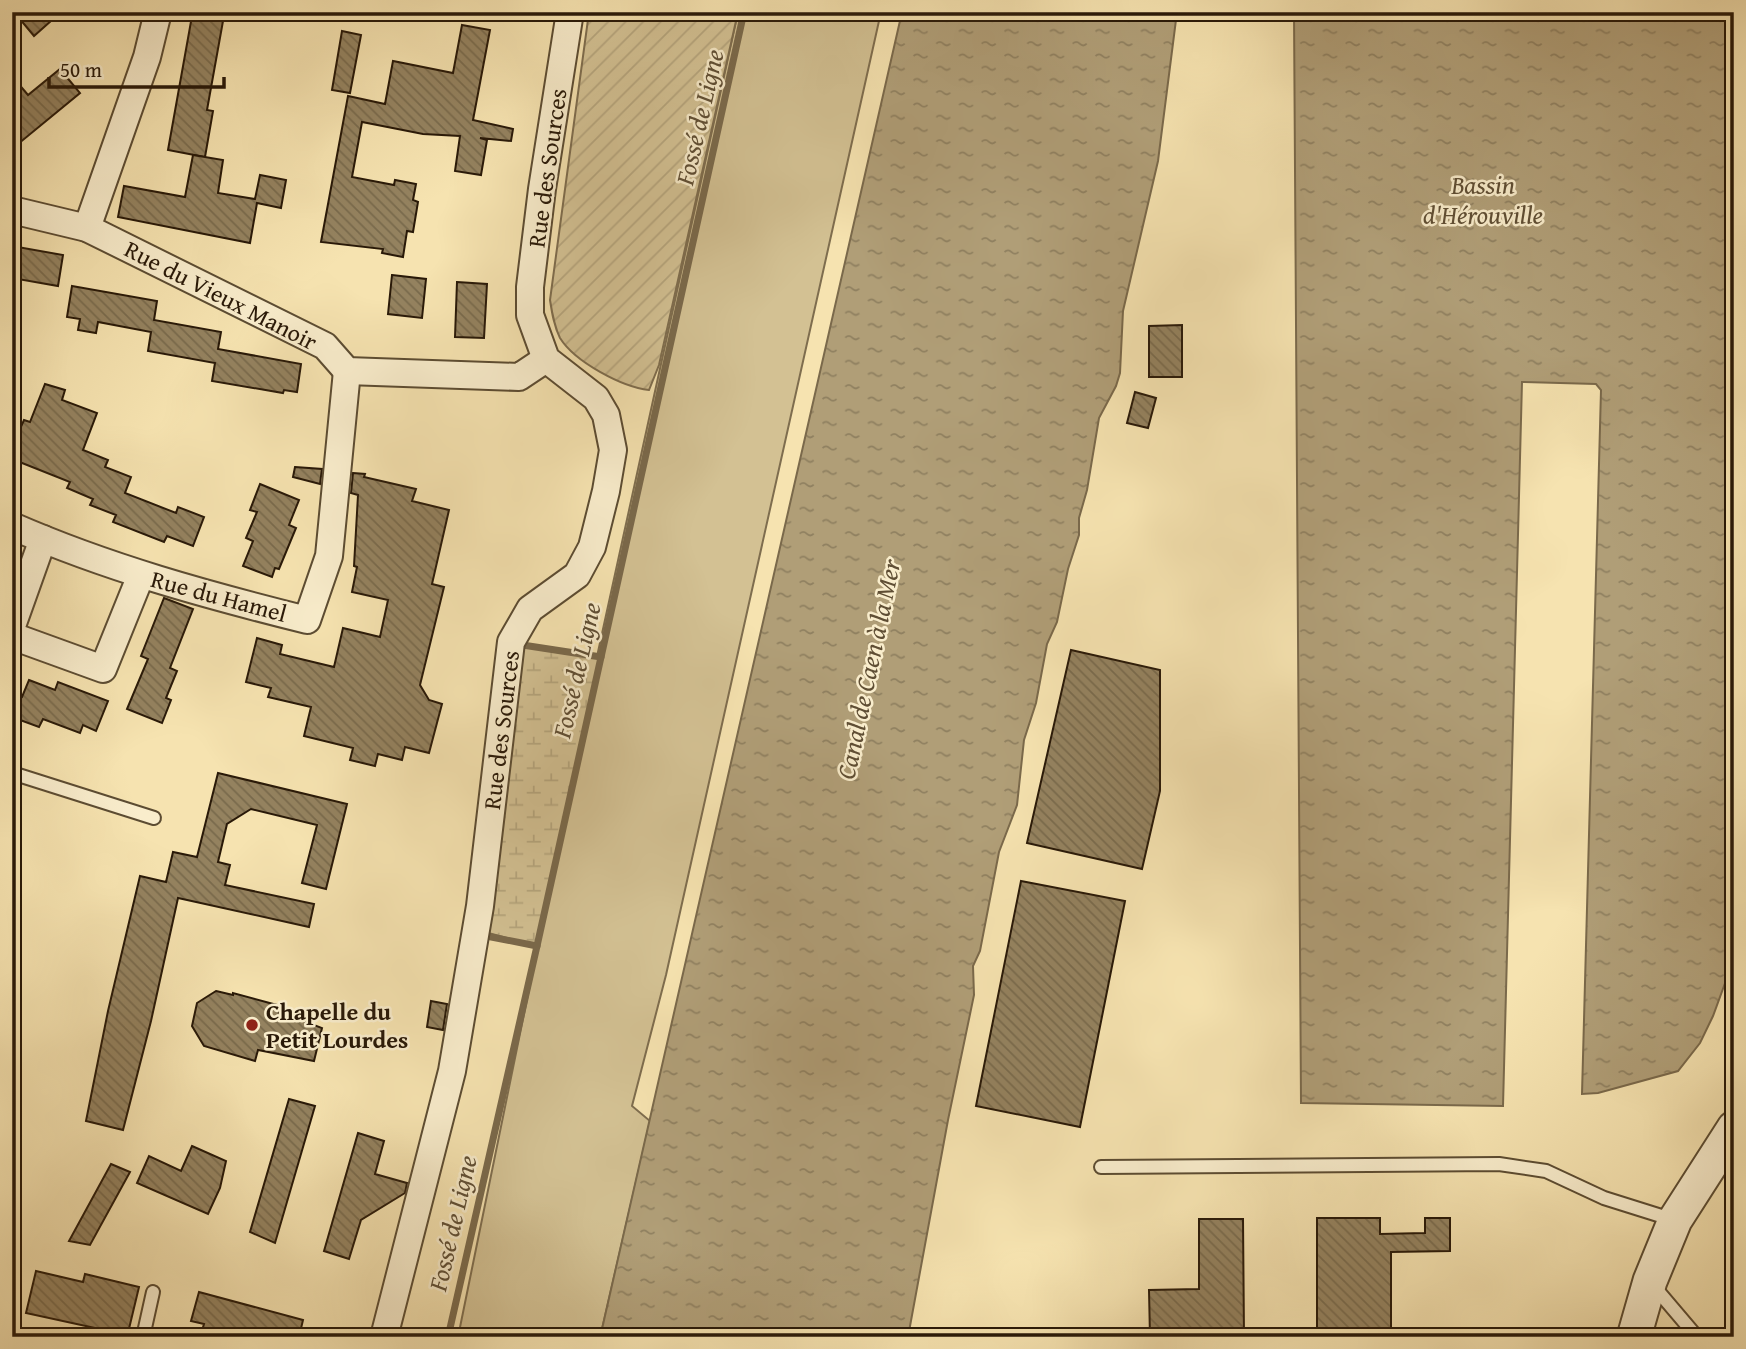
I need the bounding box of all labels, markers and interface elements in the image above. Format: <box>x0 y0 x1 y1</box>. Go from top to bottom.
water label: Fossé de Ligne <box>664 45 734 190</box>
scale bar <box>49 46 224 90</box>
text: 50 m <box>60 54 102 85</box>
street label: Rue des Sources <box>519 86 575 250</box>
water label: Bassin d'Hérouville <box>1423 165 1543 234</box>
street label: Rue du Vieux Manoir <box>119 231 323 359</box>
water label: Canal de Caen à la Mer <box>826 554 911 782</box>
street label: Rue du Hamel <box>147 561 291 631</box>
water label: Fossé de Ligne <box>541 598 611 743</box>
street label: Rue des Sources <box>474 648 528 812</box>
place label: Chapelle du Petit Lourdes <box>266 994 408 1057</box>
marker: Chapelle du Petit Lourdes <box>244 1017 260 1033</box>
water label: Fossé de Ligne <box>417 1151 487 1296</box>

